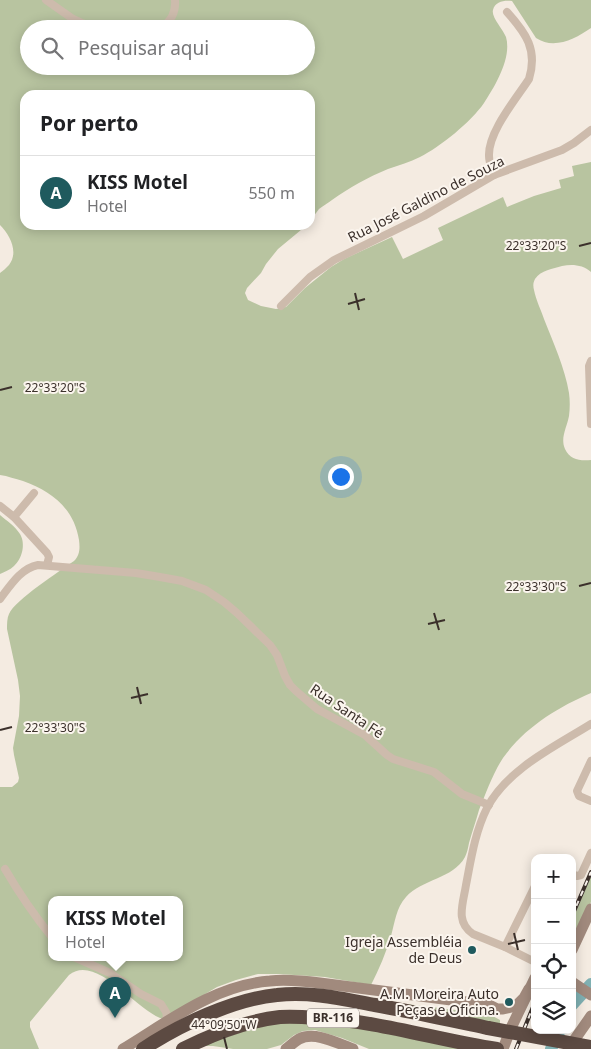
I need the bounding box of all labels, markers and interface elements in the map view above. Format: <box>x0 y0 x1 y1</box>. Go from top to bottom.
search box <box>20 20 315 75</box>
icon: search <box>38 34 66 62</box>
text: Pesquisar aqui <box>78 35 209 61</box>
text: Por perto <box>40 109 138 137</box>
street label: Rua José Galdino de Souza <box>344 151 507 246</box>
text: KISS Motel <box>87 169 188 195</box>
text: A <box>50 182 62 204</box>
text: 550 m <box>248 182 295 204</box>
text: Hotel <box>87 195 127 217</box>
text: 22°33'20"S <box>506 237 567 254</box>
text: 22°33'20"S <box>25 379 86 396</box>
your location <box>328 464 354 490</box>
text: 22°33'30"S <box>506 578 567 595</box>
street label: Rua Santa Fé <box>307 679 388 742</box>
text: 22°33'30"S <box>25 719 86 736</box>
map controls <box>531 854 576 1034</box>
button: + <box>531 854 576 899</box>
popup <box>48 896 183 961</box>
button: − <box>531 899 576 944</box>
text: KISS Motel <box>65 905 166 931</box>
text: Hotel <box>65 931 106 953</box>
place label: Igreja Assembléia de Deus <box>345 932 462 967</box>
marker: Igreja Assembléia de Deus <box>466 944 478 956</box>
button: locate <box>531 944 576 989</box>
pin: A <box>99 977 131 1018</box>
place label: A.M. Moreira Auto Peças e Oficina. <box>380 984 499 1019</box>
button: layers <box>531 989 576 1034</box>
marker: A.M. Moreira Auto Peças e Oficina. <box>503 996 515 1008</box>
road number: BR-116 <box>307 1008 359 1028</box>
text: 44°09'50"W <box>191 1016 257 1033</box>

